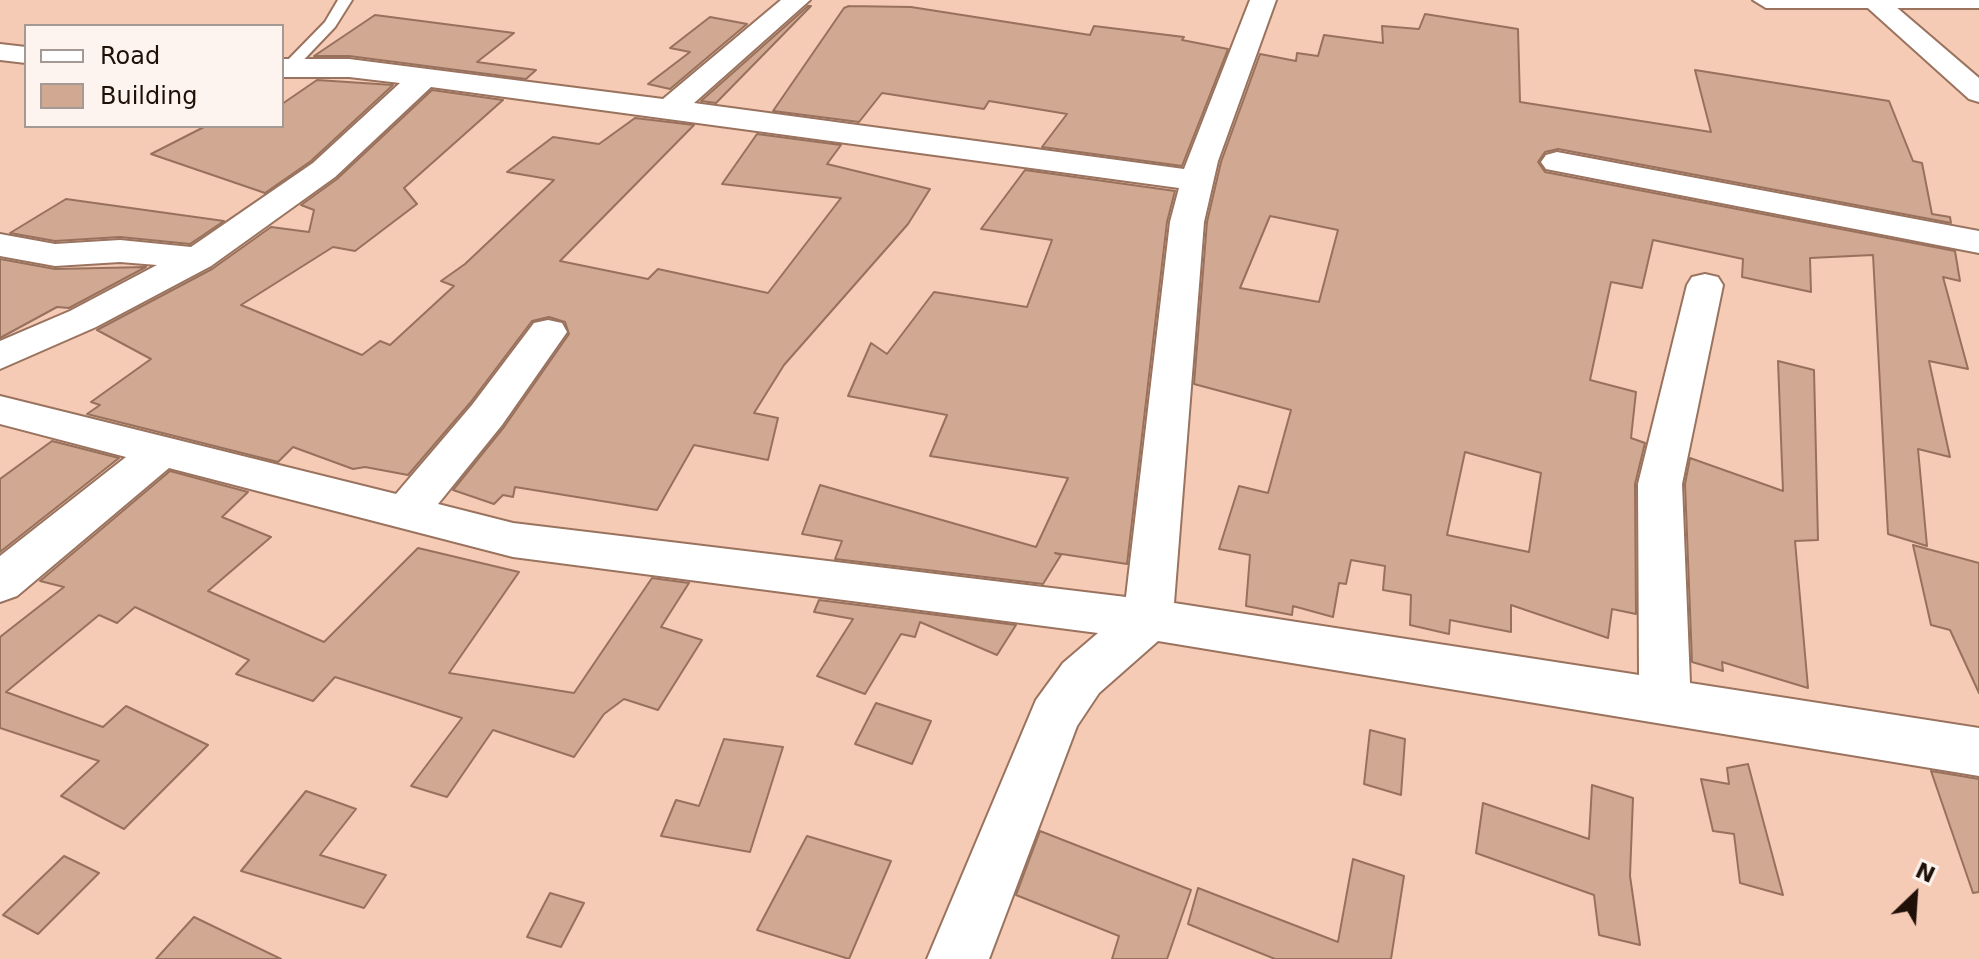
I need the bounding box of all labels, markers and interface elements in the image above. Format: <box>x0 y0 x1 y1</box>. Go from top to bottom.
legend <box>24 24 284 128</box>
text: Road <box>100 42 160 70</box>
text: Building <box>100 82 197 110</box>
north arrow <box>1875 855 1955 935</box>
text: N <box>1912 858 1939 888</box>

